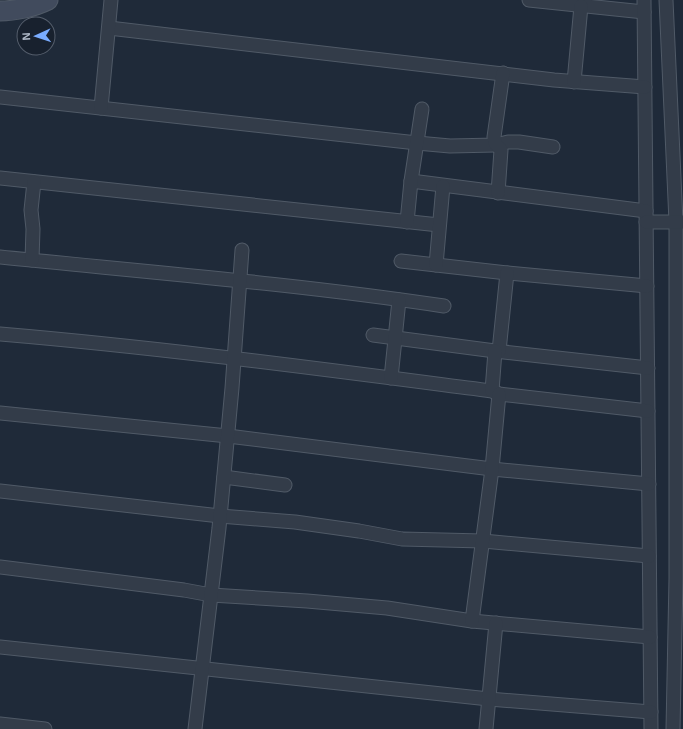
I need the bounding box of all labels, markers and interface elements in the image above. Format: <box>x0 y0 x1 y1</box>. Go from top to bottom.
north arrow <box>16 16 56 56</box>
text: N <box>20 32 32 41</box>

